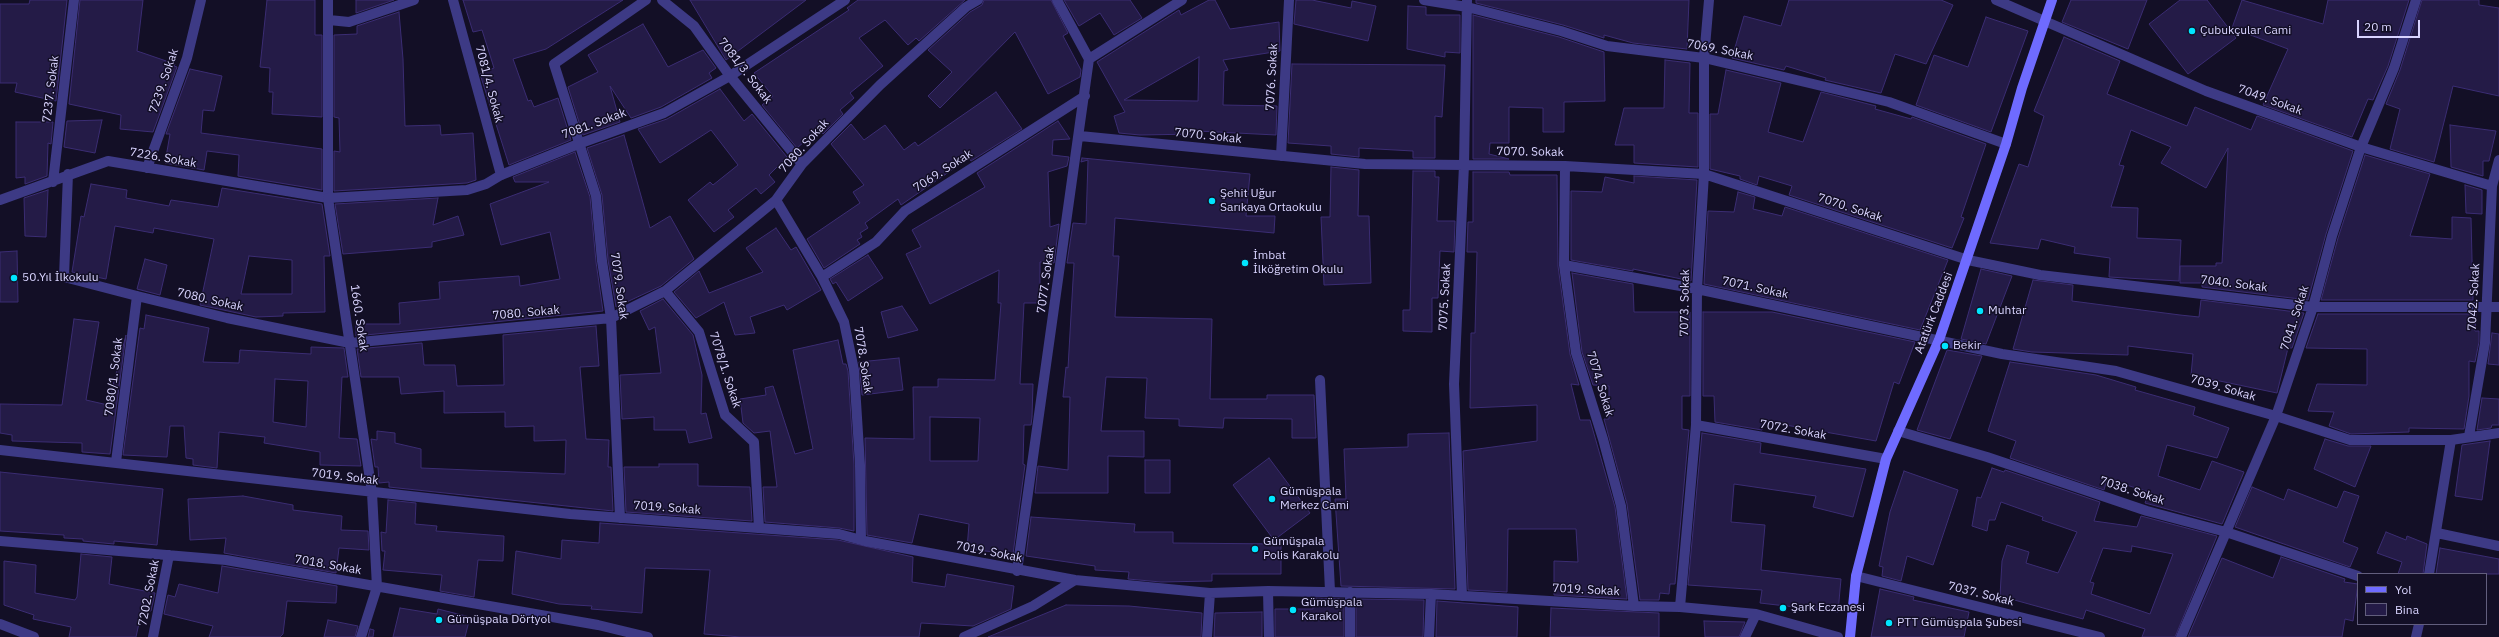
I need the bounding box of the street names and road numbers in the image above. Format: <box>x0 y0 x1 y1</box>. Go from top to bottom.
street label: 7081/3. Sokak <box>715 35 775 107</box>
street label: 7069. Sokak <box>1685 36 1755 64</box>
street label: 7076. Sokak <box>1263 43 1281 111</box>
street label: 7081/4. Sokak <box>472 44 506 124</box>
street label: 7239. Sokak <box>146 47 182 115</box>
street label: 7237. Sokak <box>40 55 62 123</box>
street label: 7049. Sokak <box>2236 82 2304 118</box>
street label: 7081. Sokak <box>560 106 628 142</box>
street label: 7080. Sokak <box>776 116 832 176</box>
street label: 7070. Sokak <box>1174 125 1242 147</box>
street label: 7070. Sokak <box>1496 144 1564 160</box>
street label: 7226. Sokak <box>128 145 198 171</box>
street label: 7069. Sokak <box>911 147 975 195</box>
street label: 7070. Sokak <box>1816 191 1884 225</box>
street label: 7077. Sokak <box>1034 246 1058 314</box>
street label: 7079. Sokak <box>607 252 631 320</box>
street label: 7075. Sokak <box>1436 263 1454 331</box>
street label: 7042. Sokak <box>2465 263 2483 331</box>
street label: 7073. Sokak <box>1677 269 1693 337</box>
street label: Atatürk Caddesi <box>1912 270 1956 356</box>
street label: 7040. Sokak <box>2200 273 2268 295</box>
street label: 7071. Sokak <box>1720 274 1790 302</box>
street label: 1660. Sokak <box>347 284 371 352</box>
street label: 7041. Sokak <box>2278 284 2312 352</box>
street label: 7080. Sokak <box>175 285 245 315</box>
street label: 7080. Sokak <box>492 303 560 323</box>
street label: 7078. Sokak <box>851 325 875 395</box>
street label: 7078/1. Sokak <box>706 330 744 410</box>
street label: 7080/1. Sokak <box>102 337 126 417</box>
street label: 7074. Sokak <box>1583 350 1617 418</box>
street label: 7039. Sokak <box>2189 372 2257 404</box>
street label: 7072. Sokak <box>1758 417 1828 443</box>
street label: 7019. Sokak <box>311 466 379 488</box>
street label: 7038. Sokak <box>2098 474 2166 508</box>
street label: 7019. Sokak <box>633 498 701 518</box>
street label: 7019. Sokak <box>954 538 1024 566</box>
street label: 7018. Sokak <box>293 552 363 578</box>
street label: 7202. Sokak <box>135 558 163 628</box>
street label: 7037. Sokak <box>1946 579 2016 609</box>
street label: 7019. Sokak <box>1552 581 1620 599</box>

